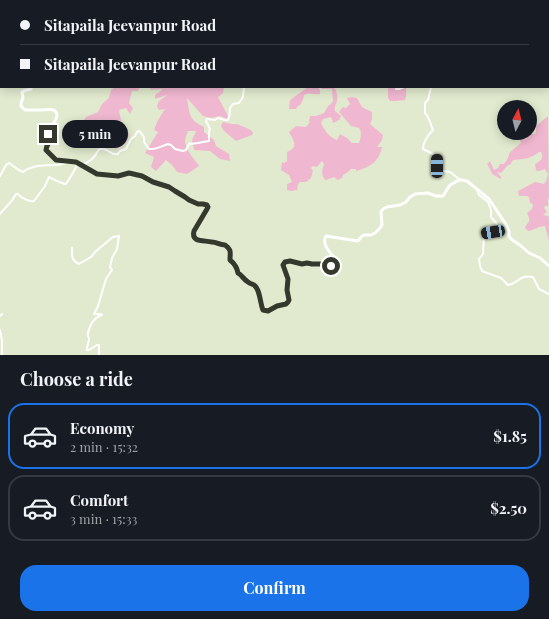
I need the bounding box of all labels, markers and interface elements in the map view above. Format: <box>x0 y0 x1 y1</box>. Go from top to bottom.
text: Sitapaila Jeevanpur Road <box>44 15 216 35</box>
text: Sitapaila Jeevanpur Road <box>44 54 216 74</box>
north arrow <box>497 100 537 140</box>
map controls <box>497 100 537 140</box>
callout: 5 min <box>62 120 128 148</box>
route end <box>39 125 57 143</box>
text: 5 min <box>79 125 111 142</box>
car <box>431 154 443 178</box>
car <box>480 224 506 240</box>
route start <box>322 257 340 275</box>
text: Choose a ride <box>20 367 133 391</box>
icon: car <box>22 418 58 454</box>
text: Economy <box>70 418 134 438</box>
text: $1.85 <box>493 426 527 446</box>
text: 2 min · 15:32 <box>70 438 138 455</box>
icon: car <box>22 490 58 526</box>
text: Comfort <box>70 490 128 510</box>
text: $2.50 <box>490 498 527 518</box>
text: 3 min · 15:33 <box>70 510 137 527</box>
button: Confirm <box>20 565 529 611</box>

